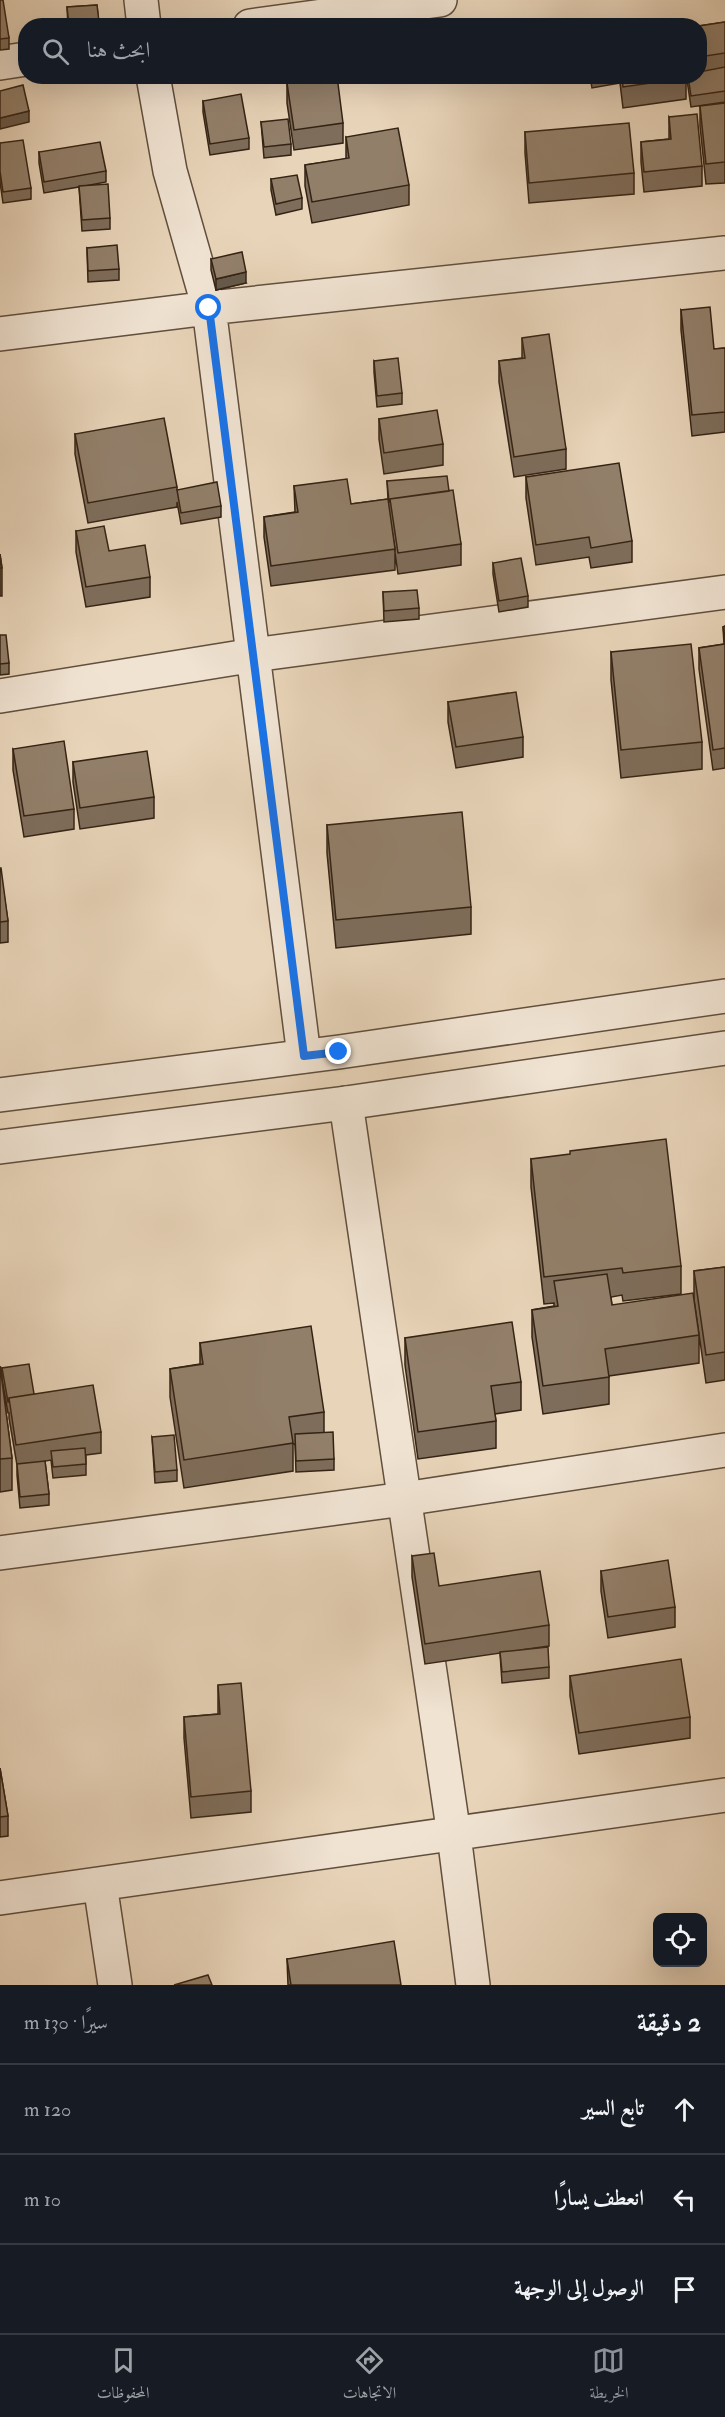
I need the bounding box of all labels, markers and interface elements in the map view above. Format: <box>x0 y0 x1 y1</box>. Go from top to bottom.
search box <box>18 18 707 84</box>
icon: search <box>39 35 72 68</box>
text: ابحث هنا <box>87 36 150 64</box>
route start <box>195 294 221 320</box>
route end <box>325 1038 351 1064</box>
map controls <box>653 1913 707 1967</box>
button: locate <box>653 1913 707 1967</box>
text: 2 دقيقة <box>637 2007 701 2039</box>
text: سيرًا · 130 m <box>24 2010 108 2035</box>
icon: ahead <box>668 2093 701 2126</box>
text: تابع السير <box>582 2094 644 2122</box>
text: 120 m <box>24 2097 71 2122</box>
icon: left <box>668 2183 701 2216</box>
text: انعطف يسارًا <box>554 2184 644 2212</box>
text: 10 m <box>24 2187 61 2212</box>
icon: arrive <box>668 2273 701 2306</box>
text: الوصول إلى الوجهة <box>514 2274 644 2302</box>
tab: المحفوظات <box>97 2344 149 2408</box>
tab: الاتجاهات <box>343 2344 396 2408</box>
tab: الخريطة <box>589 2344 628 2408</box>

